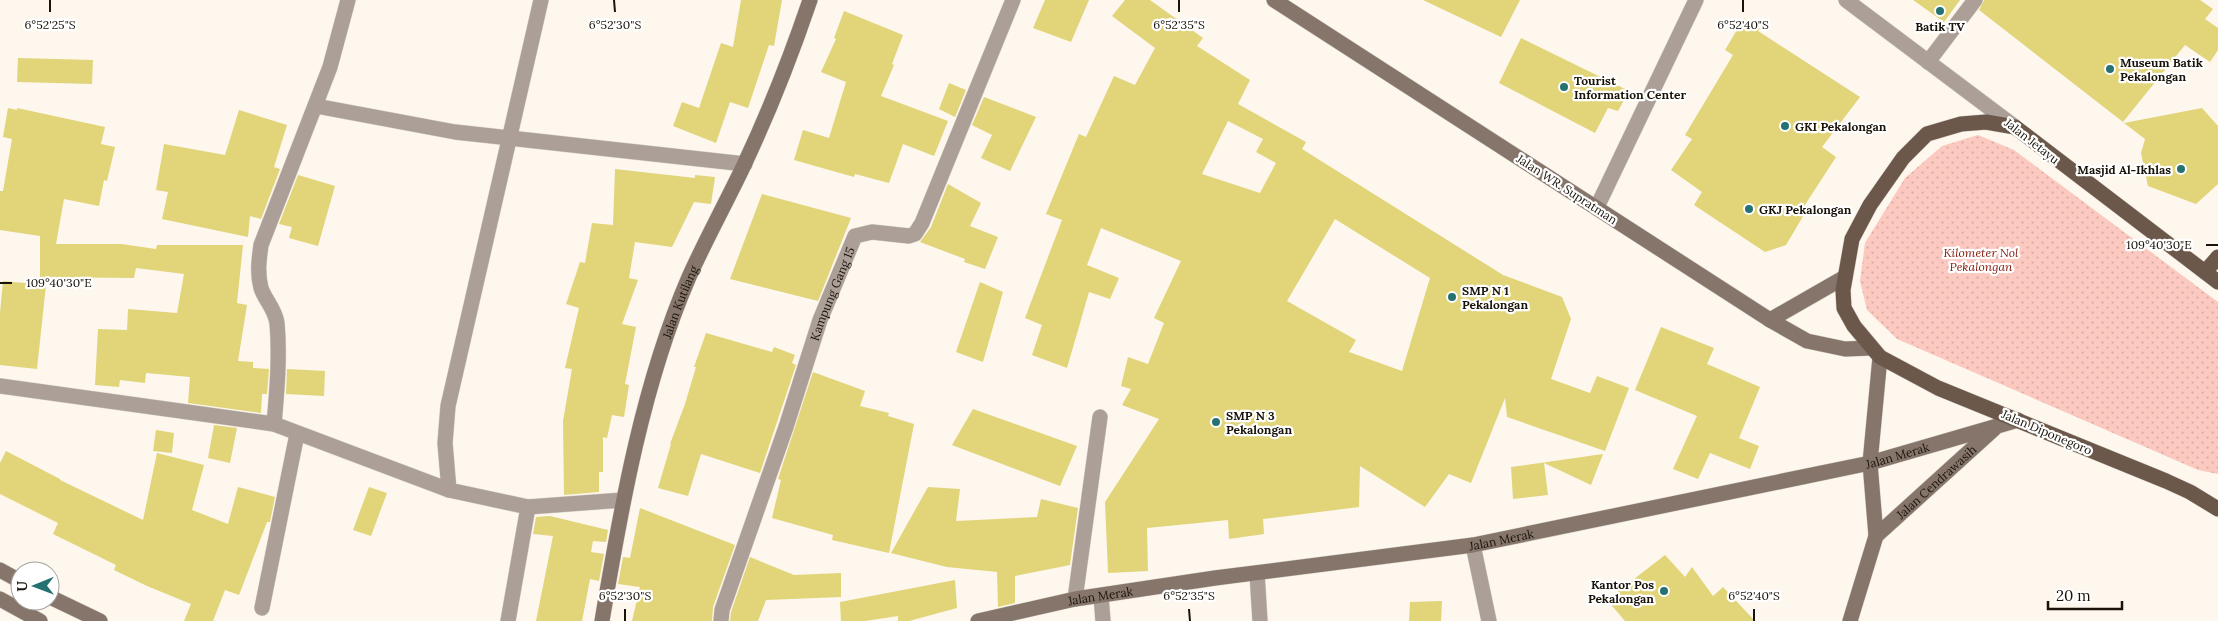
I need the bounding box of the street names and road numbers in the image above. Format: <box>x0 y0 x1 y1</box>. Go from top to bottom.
street label: Jalan Jetayu <box>2001 114 2062 167</box>
street label: Jalan WR. Supratman <box>1513 150 1620 227</box>
street label: Kampung Gang 15 <box>806 244 857 342</box>
street label: Jalan Kutilang <box>658 263 701 341</box>
street label: Jalan Diponegoro <box>1999 406 2094 458</box>
street label: Jalan Merak <box>1863 439 1931 471</box>
street label: Jalan Cendrawasih <box>1892 442 1979 522</box>
street label: Jalan Merak <box>1467 525 1535 553</box>
street label: Jalan Merak <box>1065 583 1134 608</box>

